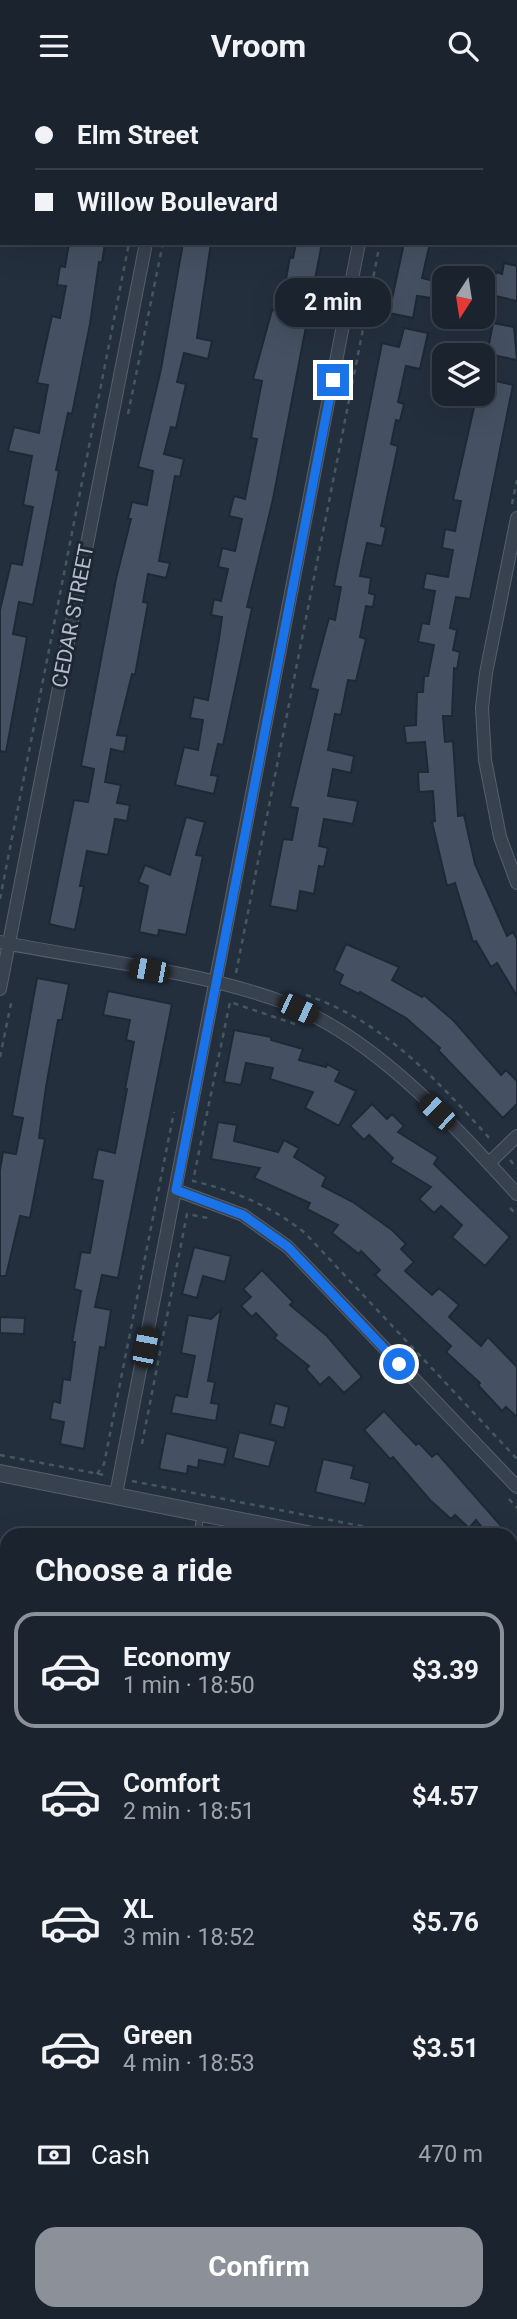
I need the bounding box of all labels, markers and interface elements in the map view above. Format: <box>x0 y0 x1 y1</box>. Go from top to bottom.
icon: menu <box>35 27 73 65</box>
text: Vroom <box>211 27 306 65</box>
icon: search <box>444 27 482 65</box>
text: Elm Street <box>77 120 198 150</box>
text: Willow Boulevard <box>77 187 278 217</box>
north arrow <box>432 266 495 329</box>
map controls <box>432 266 495 406</box>
callout: 2 min <box>275 279 391 327</box>
text: 2 min <box>304 289 362 316</box>
button: layers <box>432 343 495 406</box>
route end <box>317 364 349 396</box>
street label: CEDAR STREET <box>47 542 99 690</box>
car <box>127 956 172 984</box>
car <box>275 991 322 1027</box>
car <box>415 1090 460 1134</box>
car <box>131 1324 160 1370</box>
route start <box>383 1348 415 1380</box>
text: Choose a ride <box>35 1551 232 1589</box>
icon: car <box>39 1639 102 1702</box>
text: Economy <box>123 1642 230 1672</box>
text: $3.39 <box>412 1655 479 1685</box>
text: 1 min · 18:50 <box>123 1672 255 1699</box>
icon: car <box>39 1765 102 1828</box>
text: Comfort <box>123 1768 220 1798</box>
text: $4.57 <box>412 1781 479 1811</box>
text: 2 min · 18:51 <box>123 1798 255 1825</box>
icon: car <box>39 1891 102 1954</box>
text: XL <box>123 1894 154 1924</box>
text: $5.76 <box>412 1907 479 1937</box>
text: 3 min · 18:52 <box>123 1924 255 1951</box>
icon: car <box>39 2017 102 2080</box>
text: Green <box>123 2020 193 2050</box>
text: $3.51 <box>412 2033 479 2063</box>
text: 4 min · 18:53 <box>123 2050 255 2077</box>
icon: cash <box>35 2136 73 2174</box>
text: Cash <box>91 2140 150 2170</box>
text: 470 m <box>418 2141 483 2168</box>
button: Confirm <box>35 2227 483 2307</box>

